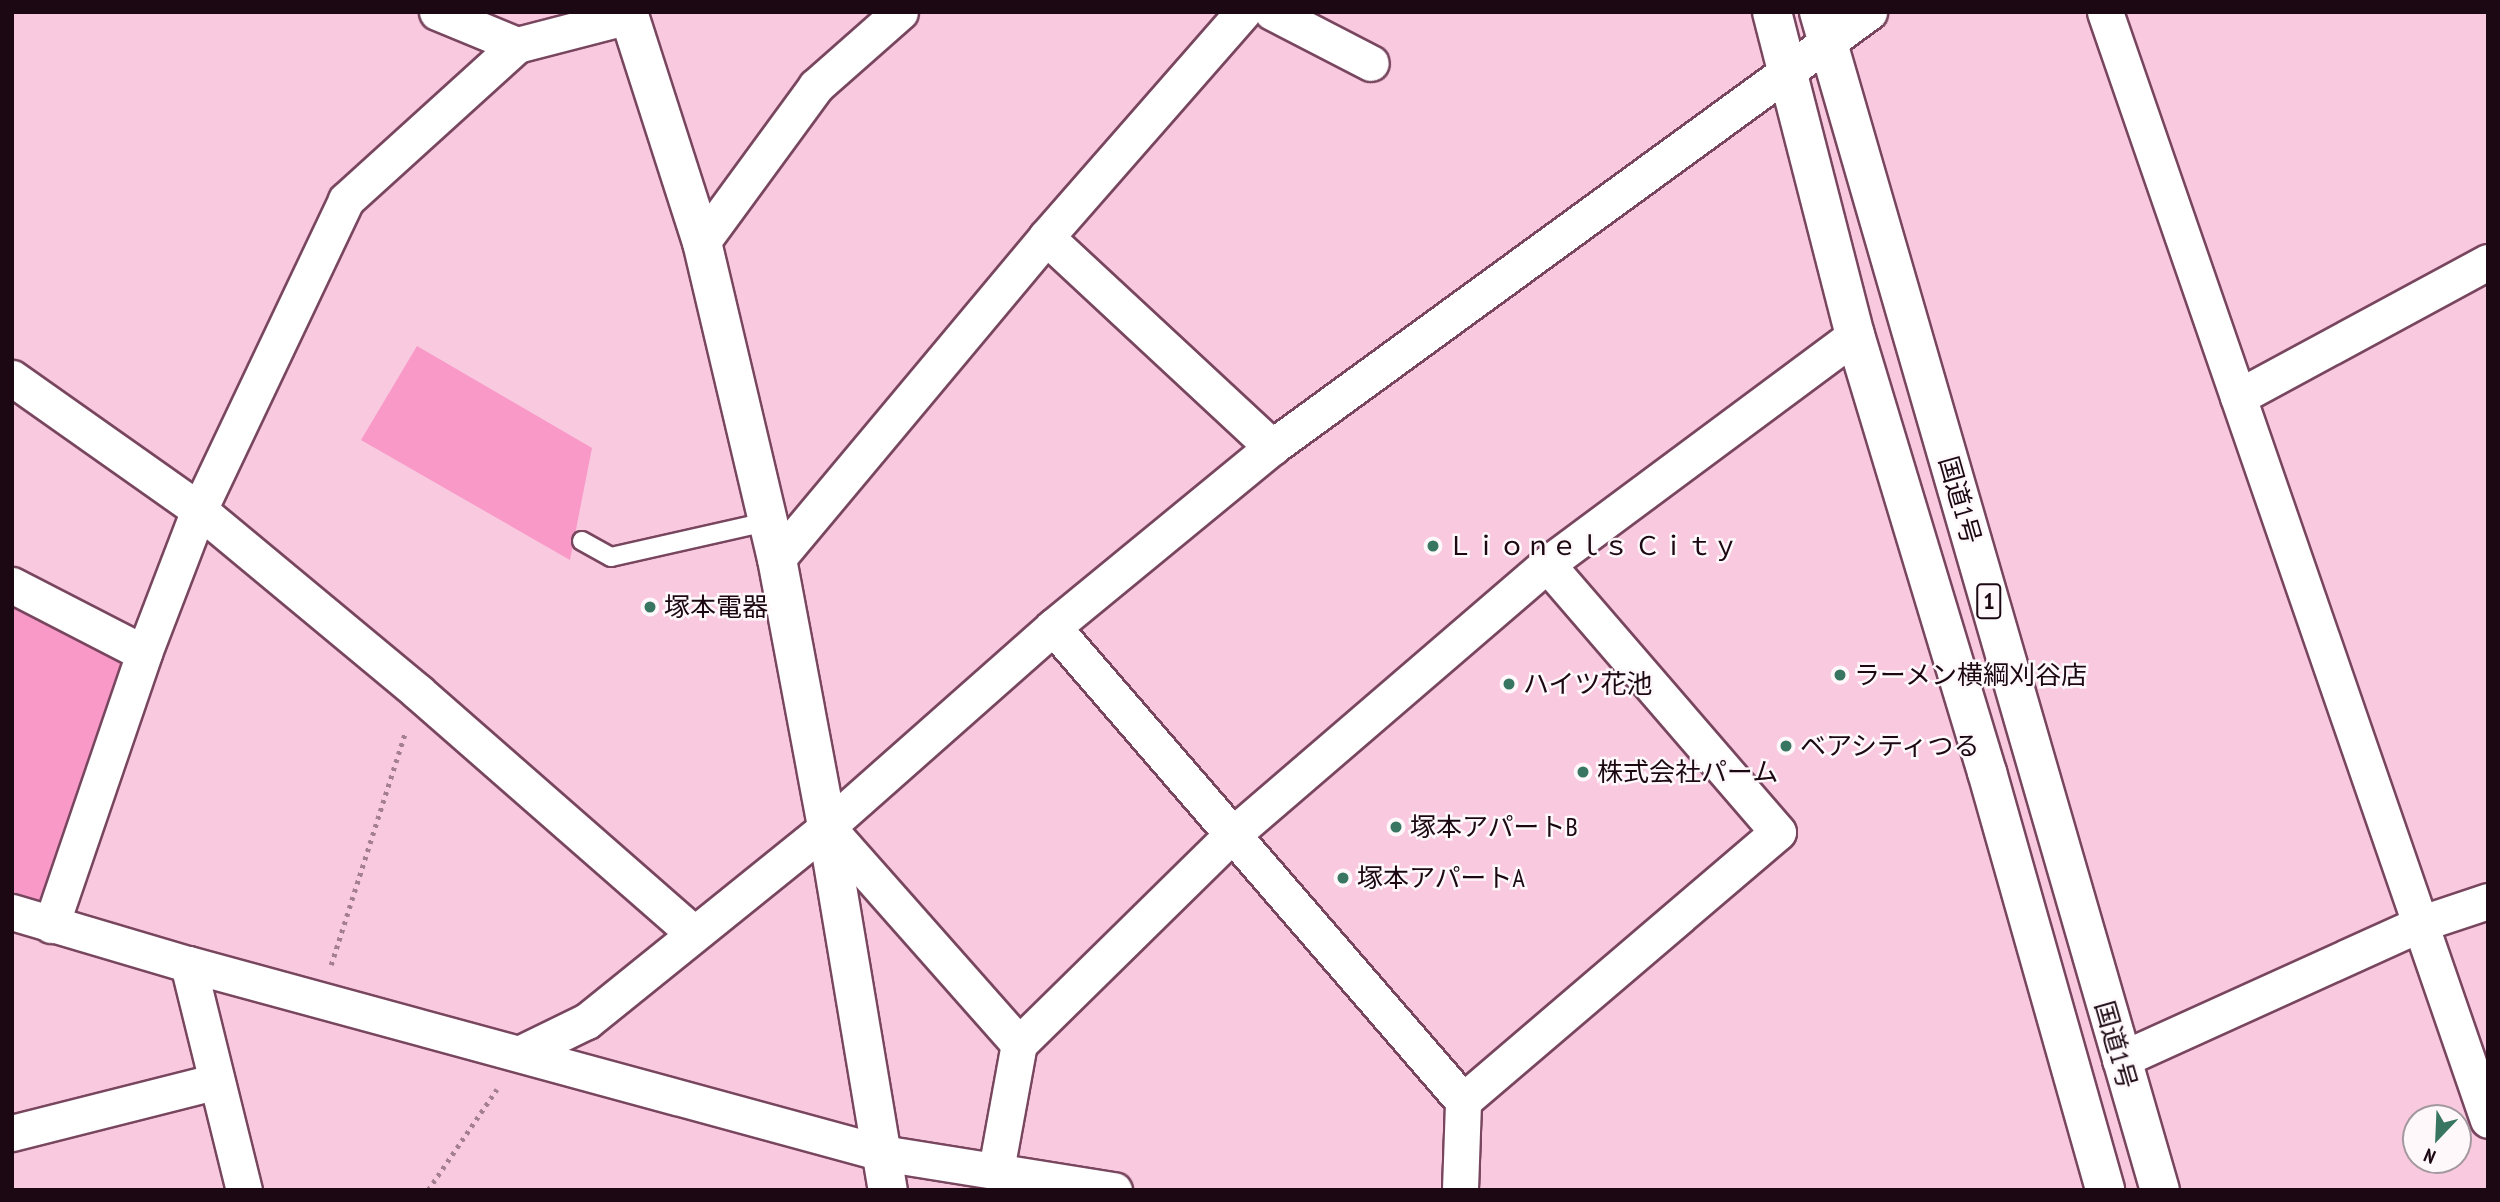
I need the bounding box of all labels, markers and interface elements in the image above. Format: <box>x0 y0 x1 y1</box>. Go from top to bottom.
street label: 国道1号 <box>1933 453 1987 547</box>
place label: Ｌｉｏｎｅｌｓ Ｃｉｔｙ <box>1447 530 1739 562</box>
marker: Ｌｉｏｎｅｌｓ Ｃｉｔｙ <box>1425 538 1441 554</box>
road number: 1 <box>1975 580 2003 622</box>
place label: 塚本電器 <box>664 591 768 623</box>
marker: 塚本電器 <box>642 599 658 615</box>
place label: ラーメン横綱刈谷店 <box>1854 659 2088 691</box>
marker: ラーメン横綱刈谷店 <box>1832 667 1848 683</box>
place label: ハイツ花池 <box>1523 668 1653 700</box>
marker: ハイツ花池 <box>1501 676 1517 692</box>
place label: ベアシティつる <box>1800 730 1982 762</box>
marker: ベアシティつる <box>1778 738 1794 754</box>
place label: 株式会社パーム <box>1597 756 1779 788</box>
marker: 株式会社パーム <box>1575 764 1591 780</box>
place label: 塚本アパートB <box>1410 811 1578 843</box>
marker: 塚本アパートB <box>1388 819 1404 835</box>
place label: 塚本アパートA <box>1357 862 1525 894</box>
marker: 塚本アパートA <box>1335 870 1351 886</box>
street label: 国道1号 <box>2089 998 2143 1092</box>
north arrow <box>2402 1104 2472 1174</box>
text: N <box>2420 1143 2439 1170</box>

